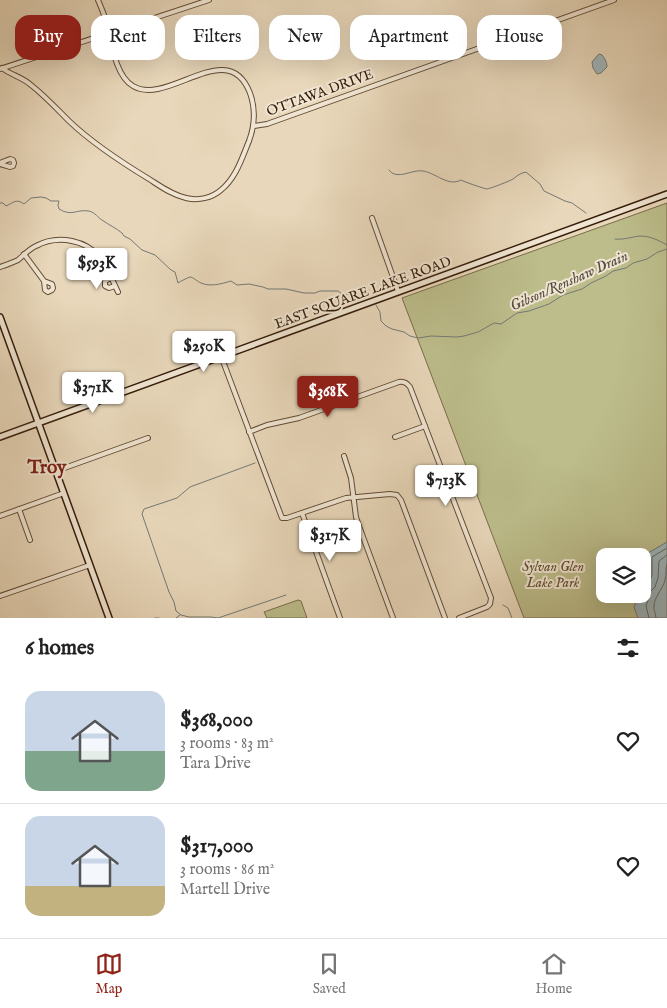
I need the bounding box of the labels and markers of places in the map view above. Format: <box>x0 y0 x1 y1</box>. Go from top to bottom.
pin: $593K <box>62 248 132 290</box>
pin: $250K <box>169 330 239 373</box>
pin: $371K <box>58 372 128 414</box>
pin: $368K <box>293 376 363 418</box>
pin: $713K <box>411 464 481 507</box>
pin: $317K <box>295 520 365 562</box>

